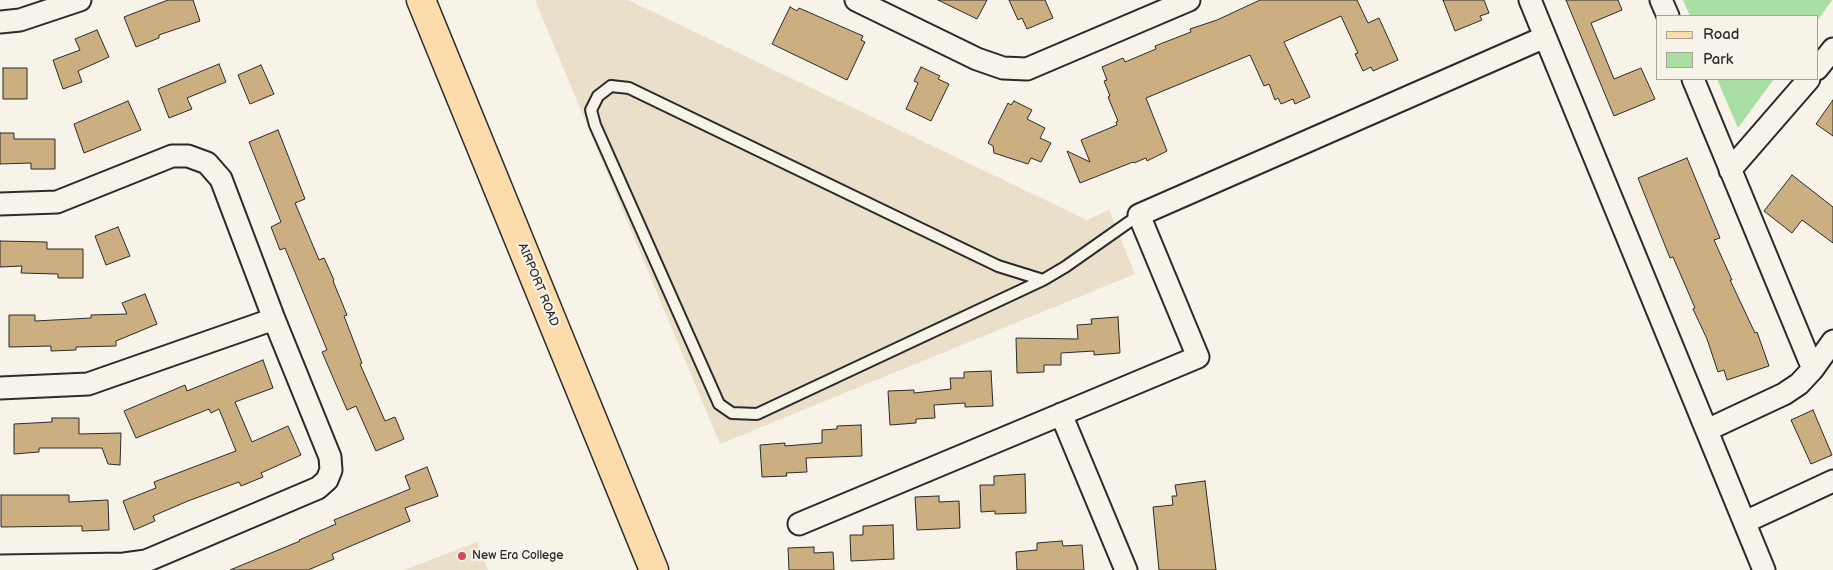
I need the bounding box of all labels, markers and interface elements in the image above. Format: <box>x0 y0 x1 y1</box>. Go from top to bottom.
legend <box>1656 15 1818 80</box>
text: Road <box>1703 25 1739 44</box>
text: Park <box>1703 50 1733 69</box>
street label: AIRPORT ROAD <box>515 241 561 329</box>
place label: New Era College <box>472 549 563 563</box>
marker: New Era College <box>456 550 468 562</box>

